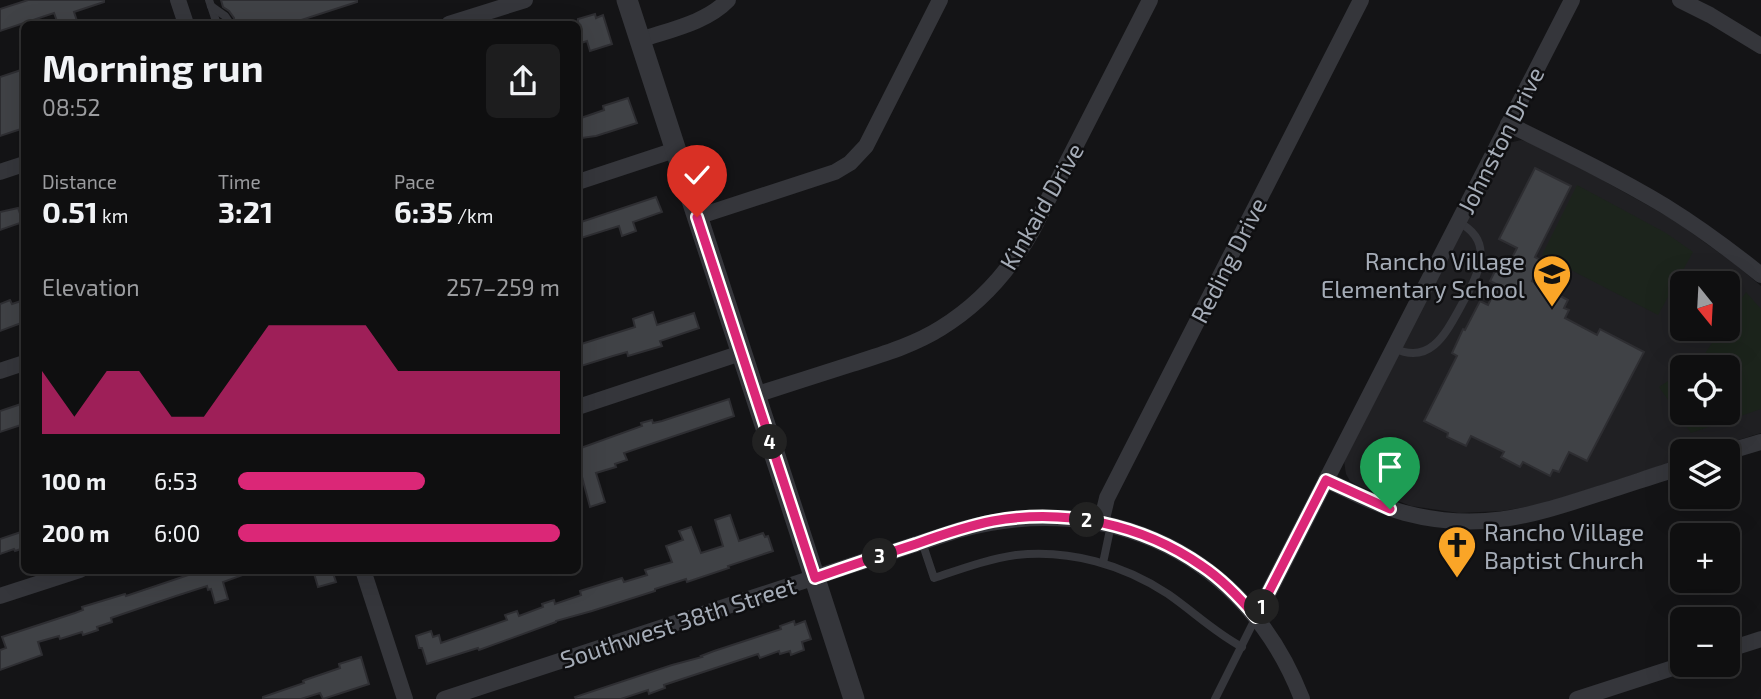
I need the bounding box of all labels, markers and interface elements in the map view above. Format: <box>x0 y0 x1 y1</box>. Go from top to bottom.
text: Morning run <box>42 44 263 90</box>
button: share <box>486 44 560 118</box>
street label: Johnston Drive <box>1451 62 1549 218</box>
text: 08:52 <box>42 93 101 121</box>
street label: Kinkaid Drive <box>993 137 1089 275</box>
pin <box>667 145 727 217</box>
icon: check <box>678 156 716 194</box>
text: Distance <box>42 170 117 193</box>
text: Time <box>218 170 261 193</box>
text: Pace <box>394 170 435 193</box>
street label: Reding Drive <box>1184 192 1272 328</box>
text: 0.51 <box>42 193 98 229</box>
text: 3:21 <box>218 193 273 229</box>
text: 6:35 <box>394 193 453 229</box>
text: km <box>98 204 128 227</box>
text: /km <box>453 204 493 227</box>
place label: Rancho Village Elementary School <box>1321 246 1525 303</box>
school or university icon: Rancho Village Elementary School <box>1531 253 1573 308</box>
north arrow <box>1670 271 1740 341</box>
map controls <box>1670 271 1740 677</box>
text: Elevation <box>42 273 140 301</box>
text: 257–259 m <box>446 273 560 301</box>
button: locate <box>1670 355 1740 425</box>
pin: 4 <box>752 424 788 460</box>
text: 4 <box>763 430 776 453</box>
pin <box>1360 437 1420 509</box>
button: layers <box>1670 439 1740 509</box>
icon: arrive <box>1371 448 1409 486</box>
text: 100 m <box>42 467 106 495</box>
text: 6:53 <box>154 467 198 495</box>
pin: 2 <box>1070 503 1104 538</box>
text: 2 <box>1081 508 1092 531</box>
place label: Rancho Village Baptist Church <box>1484 517 1644 574</box>
text: 200 m <box>42 519 110 547</box>
text: 6:00 <box>154 519 200 547</box>
button: + <box>1670 523 1740 593</box>
church icon: Rancho Village Baptist Church <box>1436 524 1478 579</box>
pin: 3 <box>862 538 898 574</box>
text: 3 <box>874 544 885 567</box>
street label: Southwest 38th Street <box>556 570 800 674</box>
pin: 1 <box>1244 590 1280 624</box>
text: 1 <box>1257 595 1266 618</box>
button: − <box>1670 607 1740 677</box>

